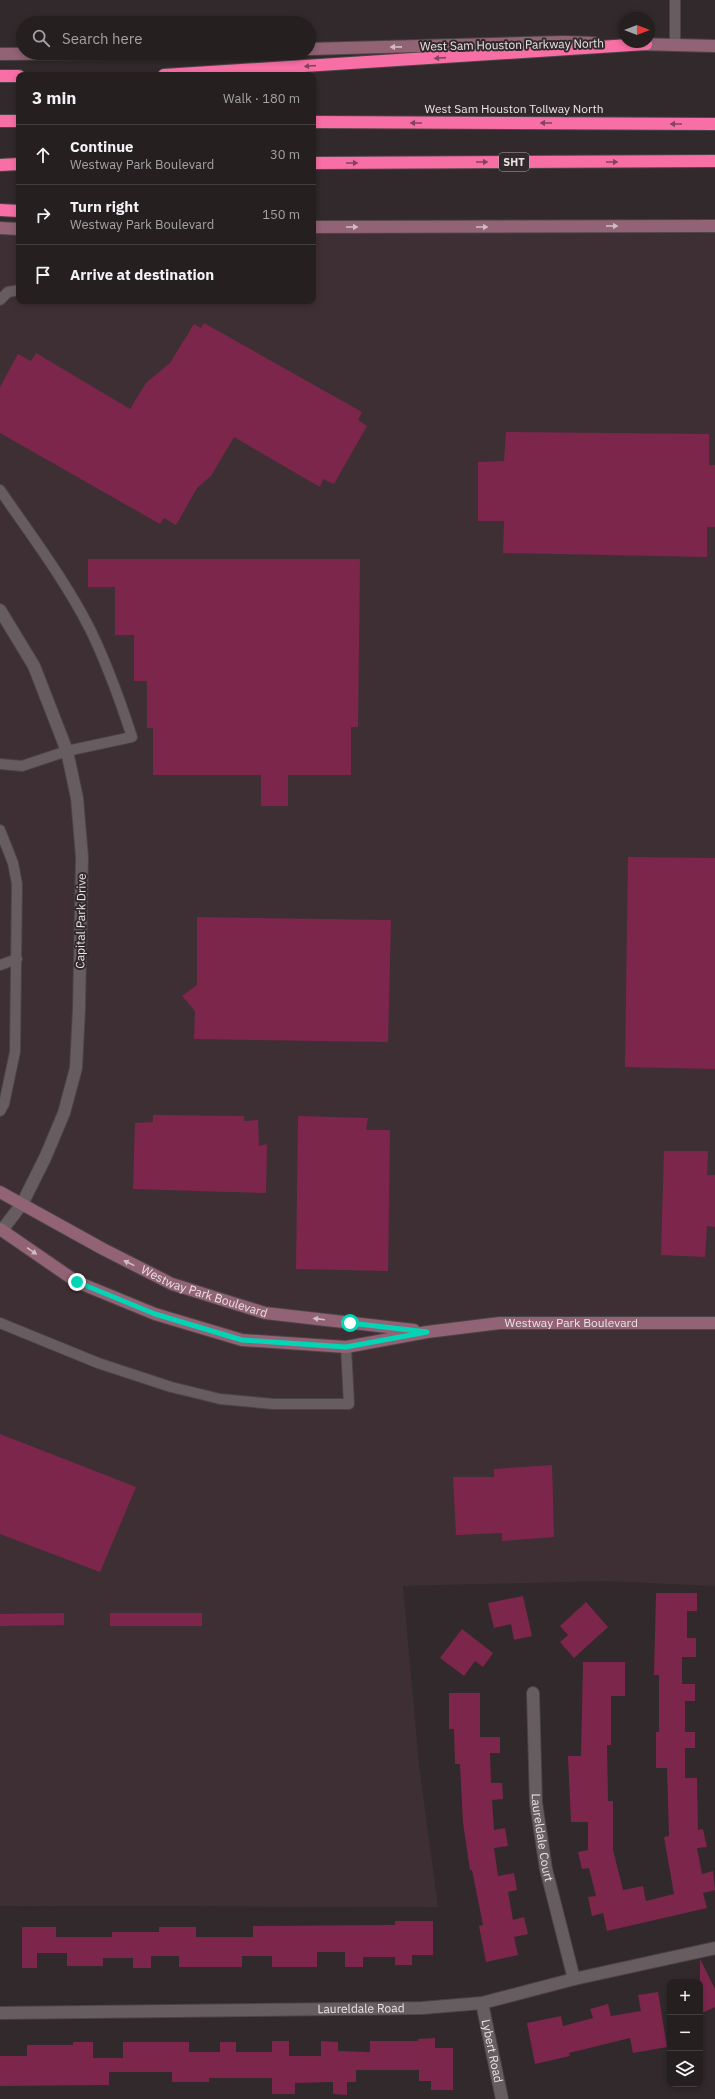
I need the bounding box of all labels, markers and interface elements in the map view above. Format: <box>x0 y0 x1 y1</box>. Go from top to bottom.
north arrow <box>619 12 655 48</box>
search box <box>16 16 316 60</box>
icon: search <box>30 27 52 49</box>
text: Search here <box>62 29 142 48</box>
street label: West Sam Houston Parkway North <box>420 35 604 54</box>
one-way arrow <box>390 43 402 50</box>
one-way arrow <box>433 55 446 61</box>
one-way arrow <box>303 63 316 69</box>
text: 3 min <box>32 87 76 109</box>
text: Walk · 180 m <box>223 90 300 107</box>
street label: West Sam Houston Tollway North <box>424 101 604 116</box>
one-way arrow <box>409 120 422 126</box>
one-way arrow <box>539 120 552 126</box>
one-way arrow <box>669 121 682 127</box>
text: Continue <box>70 137 134 156</box>
icon: ahead <box>32 144 54 166</box>
text: 30 m <box>270 146 300 163</box>
road number: SHT <box>499 153 529 171</box>
text: Westway Park Boulevard <box>70 156 214 173</box>
one-way arrow <box>476 159 489 165</box>
one-way arrow <box>606 159 619 165</box>
one-way arrow <box>346 160 359 166</box>
text: Turn right <box>70 197 139 216</box>
icon: right <box>32 204 54 226</box>
text: 150 m <box>262 206 300 223</box>
text: Westway Park Boulevard <box>70 216 214 233</box>
one-way arrow <box>606 223 619 229</box>
one-way arrow <box>346 224 359 230</box>
one-way arrow <box>476 224 489 230</box>
icon: arrive <box>32 264 54 286</box>
text: Arrive at destination <box>70 265 214 284</box>
street label: Capital Park Drive <box>72 873 89 969</box>
one-way arrow <box>27 1247 37 1255</box>
one-way arrow <box>123 1259 135 1266</box>
street label: Westway Park Boulevard <box>139 1262 269 1320</box>
route end <box>68 1273 86 1291</box>
route start <box>341 1314 359 1332</box>
street label: Westway Park Boulevard <box>505 1315 638 1330</box>
one-way arrow <box>313 1316 325 1322</box>
street label: Laureldale Court <box>529 1793 557 1883</box>
map controls <box>667 1979 703 2087</box>
button: + <box>667 1979 703 2015</box>
street label: Laureldale Road <box>317 2000 405 2016</box>
button: − <box>667 2015 703 2051</box>
street label: Lybert Road <box>479 2018 506 2084</box>
button: layers <box>667 2051 703 2087</box>

